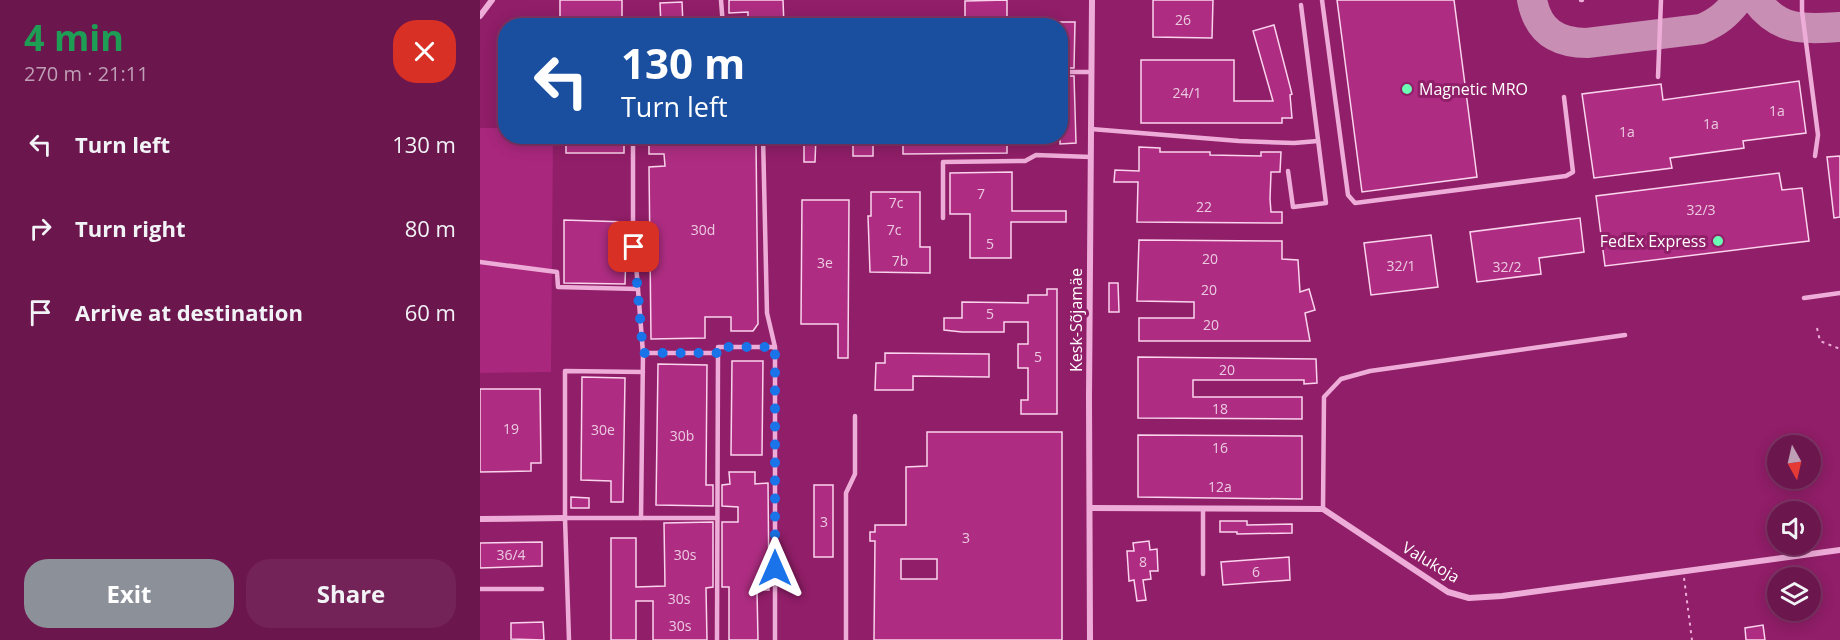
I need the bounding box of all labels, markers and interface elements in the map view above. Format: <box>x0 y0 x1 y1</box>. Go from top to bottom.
house number: 26 <box>1175 10 1191 29</box>
text: 4 min <box>24 13 124 62</box>
button: close <box>393 20 456 83</box>
text: 130 m <box>621 34 745 91</box>
icon: left <box>522 42 600 120</box>
text: 270 m · 21:11 <box>24 60 149 87</box>
place label: Magnetic MRO <box>1419 78 1528 100</box>
marker: Magnetic MRO <box>1400 82 1414 96</box>
house number: 24/1 <box>1172 83 1202 102</box>
text: Turn left <box>621 88 728 125</box>
house number: 1a <box>1769 101 1785 120</box>
house number: 1a <box>1703 114 1719 133</box>
house number: 1a <box>1619 122 1635 141</box>
icon: left <box>24 128 57 161</box>
text: Turn left <box>75 129 170 159</box>
text: 130 m <box>392 129 456 159</box>
house number: 7 <box>977 184 985 203</box>
house number: 7c <box>889 193 904 212</box>
house number: 22 <box>1196 197 1212 216</box>
house number: 32/3 <box>1686 200 1716 219</box>
icon: right <box>24 212 57 245</box>
text: Turn right <box>75 213 186 243</box>
text: 80 m <box>405 213 456 243</box>
house number: 30d <box>691 220 715 239</box>
house number: 7c <box>887 220 902 239</box>
pin <box>608 221 659 272</box>
icon: arrive <box>617 230 650 263</box>
place label: FedEx Express <box>1600 230 1706 252</box>
house number: 5 <box>986 234 994 253</box>
marker: FedEx Express <box>1711 234 1725 248</box>
house number: 20 <box>1202 249 1218 268</box>
house number: 7b <box>892 251 908 270</box>
house number: 3e <box>817 253 833 272</box>
house number: 32/1 <box>1386 256 1416 275</box>
house number: 32/2 <box>1492 257 1522 276</box>
street label: Kesk-Sõjamäe <box>1065 268 1087 372</box>
house number: 20 <box>1201 280 1217 299</box>
icon: arrive <box>24 296 57 329</box>
text: Arrive at destination <box>75 297 303 327</box>
text: 60 m <box>405 297 456 327</box>
house number: 5 <box>986 304 994 323</box>
house number: 20 <box>1203 315 1219 334</box>
house number: 5 <box>1034 347 1042 366</box>
house number: 20 <box>1219 360 1235 379</box>
house number: 18 <box>1212 399 1228 418</box>
house number: 19 <box>503 419 519 438</box>
house number: 30e <box>591 420 615 439</box>
house number: 30b <box>670 426 694 445</box>
north arrow <box>1767 435 1821 489</box>
map controls <box>1767 435 1821 621</box>
house number: 16 <box>1212 438 1228 457</box>
house number: 12a <box>1208 477 1232 496</box>
button: sound <box>1767 501 1821 555</box>
house number: 3 <box>820 512 828 531</box>
house number: 3 <box>962 528 970 547</box>
position arrow <box>743 536 807 600</box>
street label: Valukoja <box>1398 536 1464 588</box>
house number: 36/4 <box>496 545 526 564</box>
house number: 30s <box>674 545 697 564</box>
house number: 8 <box>1139 552 1147 571</box>
button: Exit <box>24 559 234 628</box>
button: Share <box>246 559 456 628</box>
house number: 6 <box>1252 562 1260 581</box>
button: layers <box>1767 567 1821 621</box>
house number: 30s <box>668 589 691 608</box>
house number: 30s <box>669 616 692 635</box>

